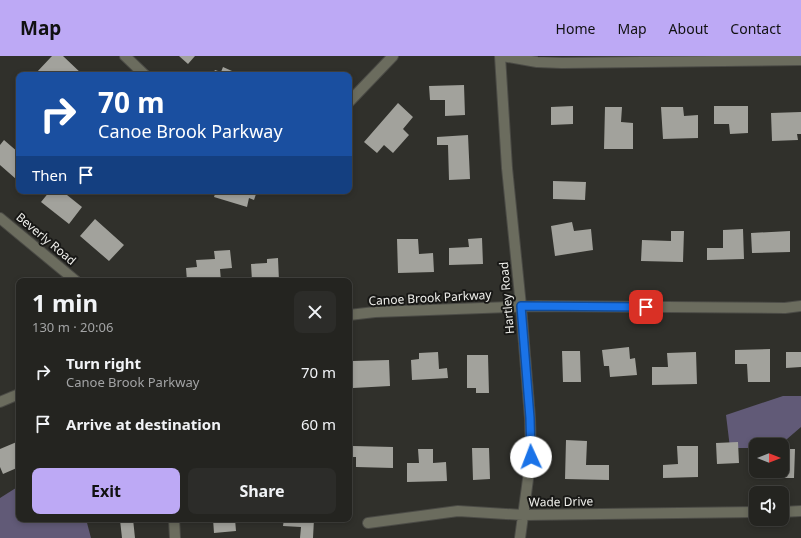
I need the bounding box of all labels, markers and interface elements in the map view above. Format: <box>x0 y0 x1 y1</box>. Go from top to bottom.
text: Map <box>20 15 61 41</box>
text: Home <box>556 19 595 38</box>
text: Map <box>617 19 647 38</box>
text: About <box>669 19 708 38</box>
text: Contact <box>730 19 781 38</box>
text: 70 m <box>98 83 165 121</box>
icon: right <box>32 88 84 140</box>
text: Canoe Brook Parkway <box>98 119 283 143</box>
icon: arrive <box>75 164 97 186</box>
text: Then <box>32 165 67 185</box>
street label: Beverly Road <box>13 209 80 269</box>
street label: Hartley Road <box>495 261 518 335</box>
text: 1 min <box>32 286 98 319</box>
street label: Canoe Brook Parkway <box>368 286 493 309</box>
pin <box>629 290 663 324</box>
button: close <box>294 291 336 333</box>
icon: arrive <box>635 296 657 318</box>
text: 130 m · 20:06 <box>32 318 113 336</box>
text: Turn right <box>66 353 141 373</box>
icon: right <box>32 361 54 383</box>
text: 70 m <box>301 362 336 382</box>
text: Canoe Brook Parkway <box>66 373 199 391</box>
icon: arrive <box>32 413 54 435</box>
text: Arrive at destination <box>66 414 221 434</box>
text: 60 m <box>301 414 336 434</box>
position arrow <box>510 436 552 478</box>
north arrow <box>749 438 789 478</box>
map controls <box>749 438 789 526</box>
button: Exit <box>32 468 180 514</box>
button: Share <box>188 468 336 514</box>
button: sound <box>749 486 789 526</box>
street label: Wade Drive <box>529 492 594 511</box>

